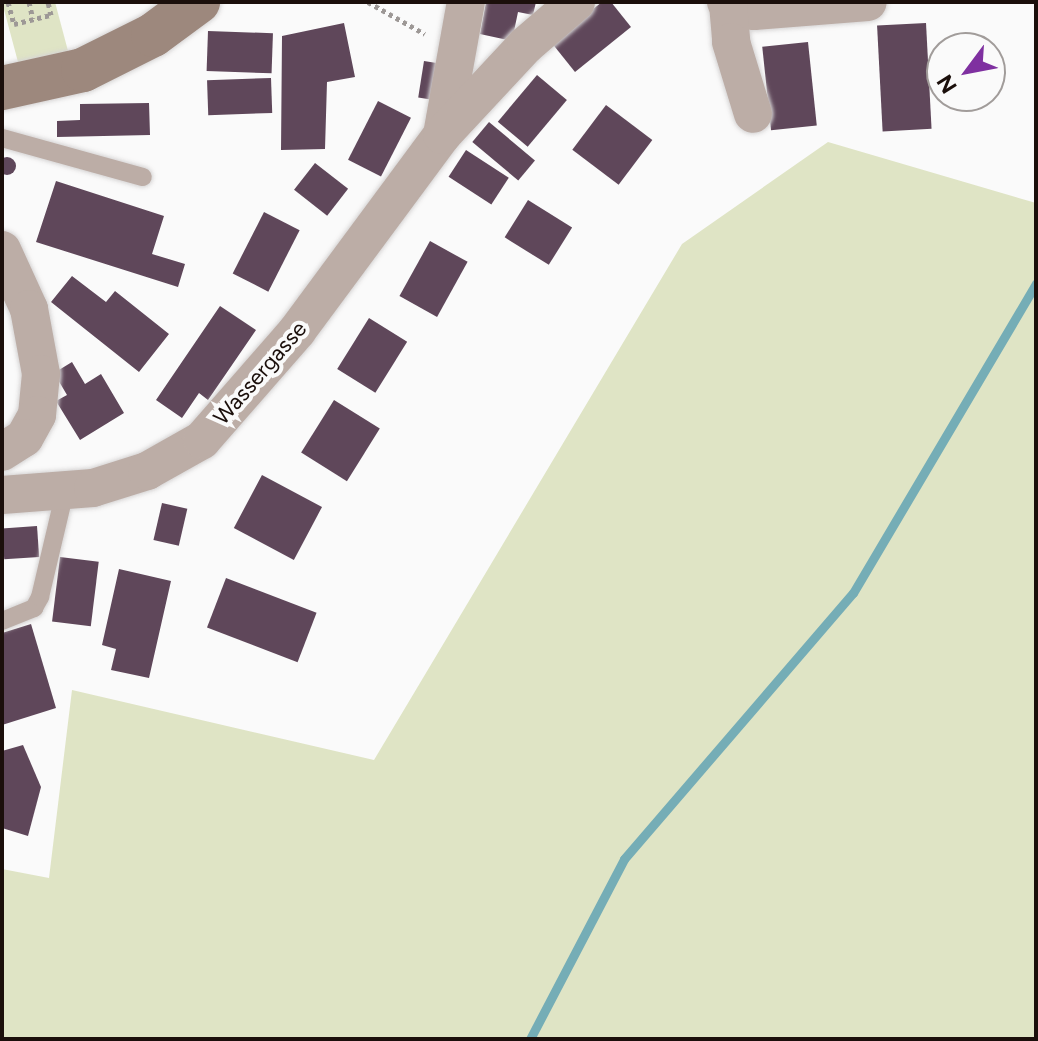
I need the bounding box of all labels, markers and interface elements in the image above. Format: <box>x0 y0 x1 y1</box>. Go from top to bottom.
north arrow <box>926 32 1006 112</box>
text: N <box>931 70 963 98</box>
street label: Wassergasse <box>208 316 312 430</box>

